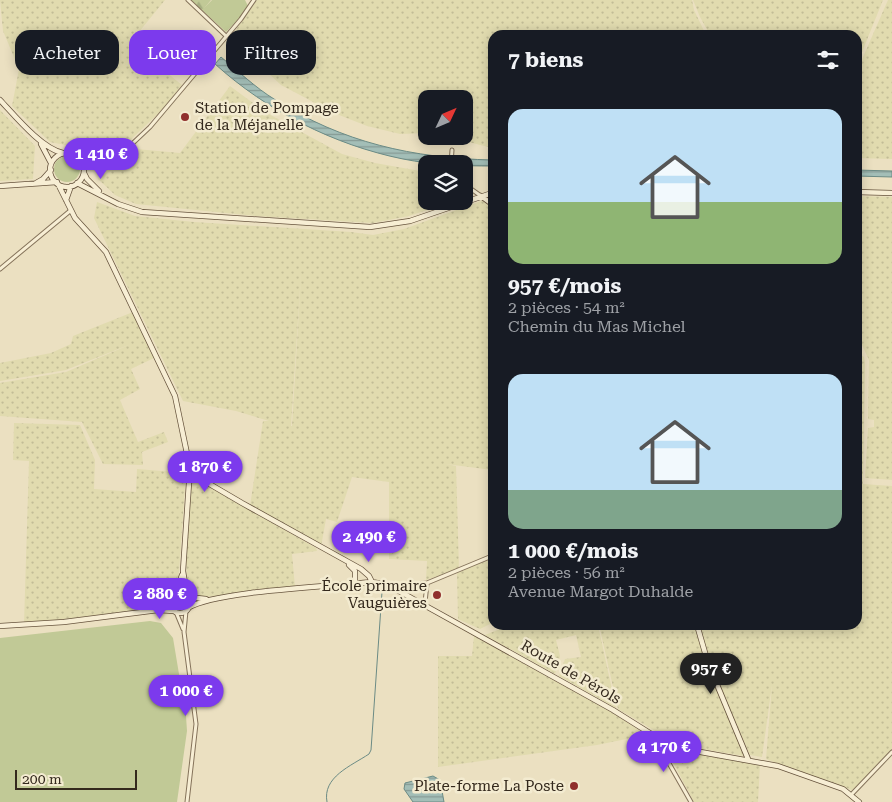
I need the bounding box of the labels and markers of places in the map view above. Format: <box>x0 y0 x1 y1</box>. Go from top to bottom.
place label: Station de Pompage de la Méjanelle <box>195 99 339 134</box>
marker: Station de Pompage de la Méjanelle <box>179 111 191 123</box>
pin: 1 410 € <box>55 138 147 180</box>
pin: 1 870 € <box>159 450 251 493</box>
pin: 2 490 € <box>323 520 415 563</box>
place label: École primaire Vauguières <box>321 577 427 612</box>
pin: 2 880 € <box>114 578 206 620</box>
marker: École primaire Vauguières <box>431 589 443 601</box>
pin: 957 € <box>676 652 746 695</box>
pin: 1 000 € <box>140 674 232 717</box>
pin: 4 170 € <box>618 730 710 773</box>
place label: Plate-forme La Poste <box>414 777 564 795</box>
marker: Plate-forme La Poste <box>568 780 580 792</box>

